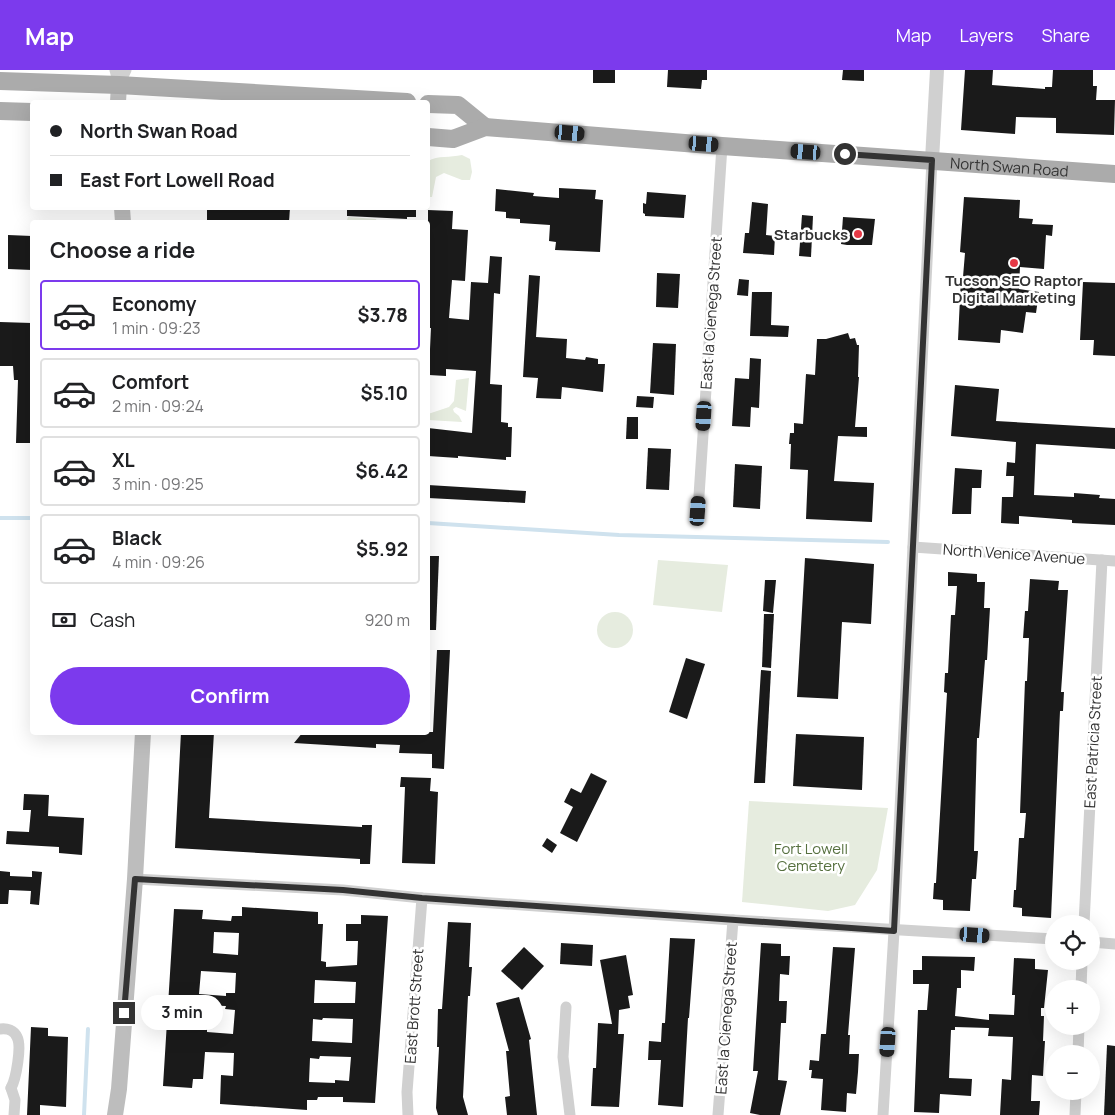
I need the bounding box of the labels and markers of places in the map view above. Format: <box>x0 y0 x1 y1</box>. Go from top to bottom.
place label: Starbucks <box>774 224 848 245</box>
marker: Starbucks <box>852 228 864 240</box>
marker: Tucson SEO Raptor Digital Marketing <box>1008 257 1020 269</box>
place label: Tucson SEO Raptor Digital Marketing <box>945 270 1083 308</box>

